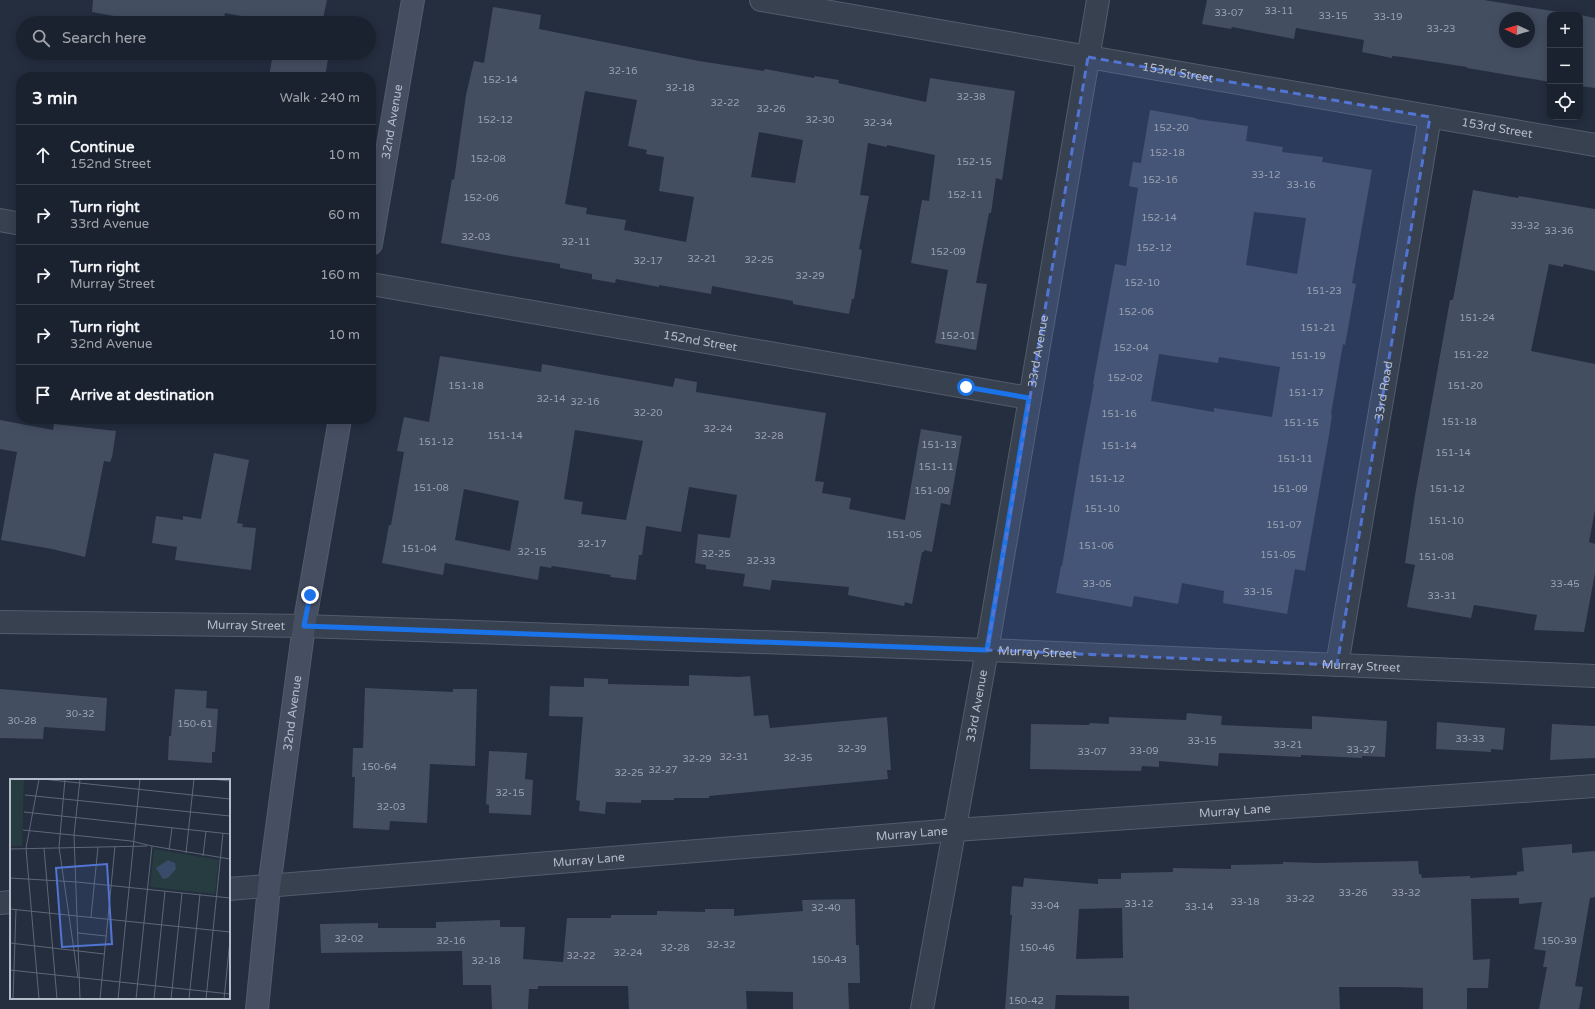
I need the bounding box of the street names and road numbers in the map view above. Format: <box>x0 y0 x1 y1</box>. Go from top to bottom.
street label: 153rd Street <box>1141 59 1215 86</box>
street label: 32nd Avenue <box>379 83 405 160</box>
street label: 153rd Street <box>1460 115 1534 141</box>
street label: 33rd Avenue <box>1025 314 1051 388</box>
street label: 152nd Street <box>662 328 739 354</box>
street label: 33rd Road <box>1372 360 1395 422</box>
street label: Murray Street <box>207 618 286 633</box>
street label: Murray Street <box>998 643 1077 661</box>
street label: Murray Street <box>1322 657 1401 675</box>
street label: 33rd Avenue <box>963 668 990 743</box>
street label: 32nd Avenue <box>280 674 304 752</box>
street label: Murray Lane <box>1199 801 1272 820</box>
street label: Murray Lane <box>875 824 948 843</box>
street label: Murray Lane <box>552 850 625 870</box>

